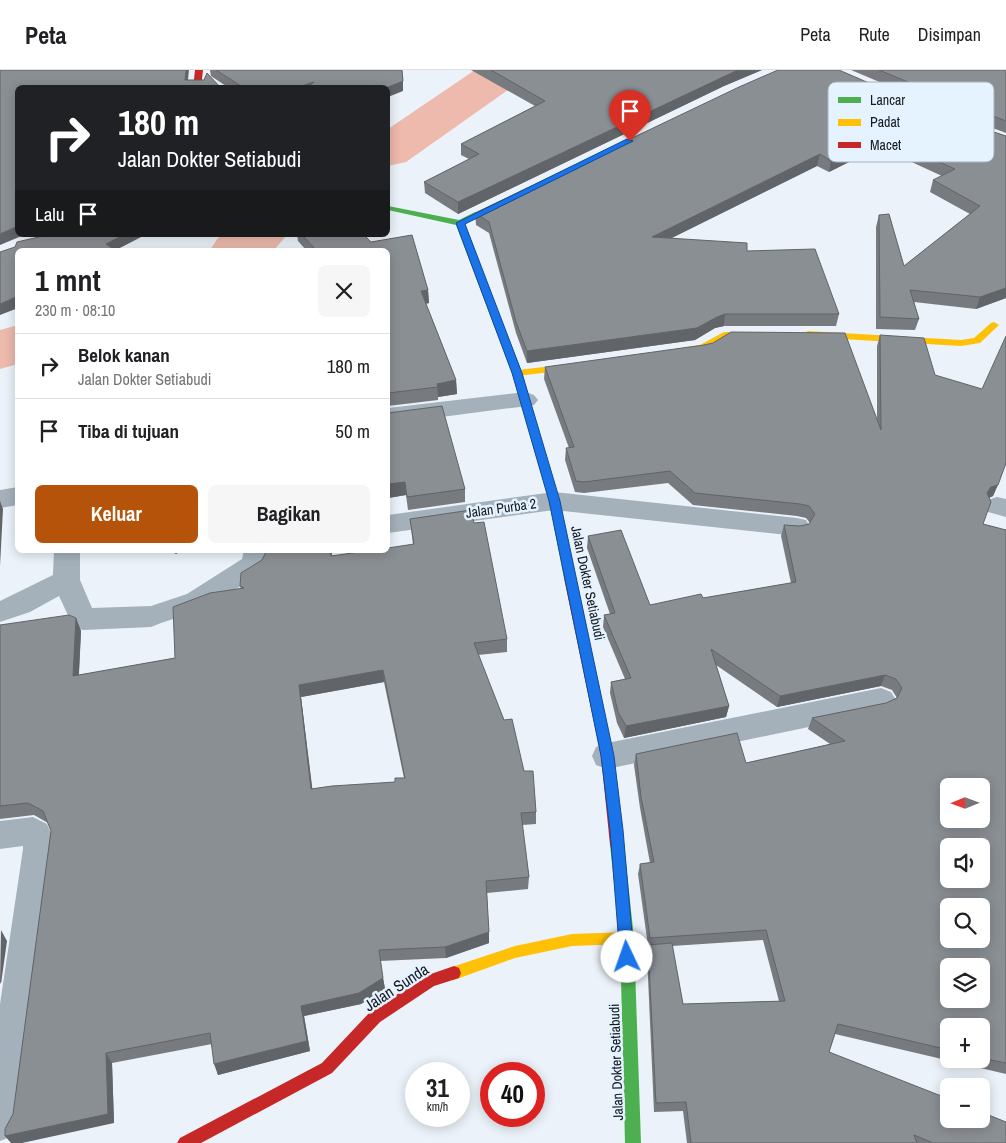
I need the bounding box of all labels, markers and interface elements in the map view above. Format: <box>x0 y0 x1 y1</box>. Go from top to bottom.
text: Peta <box>25 19 67 51</box>
text: Peta <box>800 22 831 47</box>
text: Rute <box>859 22 890 47</box>
text: Disimpan <box>918 22 981 47</box>
legend <box>828 82 994 162</box>
pin <box>609 90 651 141</box>
text: Lancar <box>870 91 905 109</box>
icon: arrive <box>616 97 644 125</box>
text: 180 m <box>118 99 199 146</box>
icon: right <box>35 105 100 170</box>
text: Padat <box>870 113 900 131</box>
text: Macet <box>870 136 901 154</box>
text: Jalan Dokter Setiabudi <box>118 144 302 174</box>
icon: arrive <box>74 200 102 228</box>
text: Lalu <box>35 201 64 227</box>
text: 1 mnt <box>35 260 101 300</box>
button: close <box>318 265 370 317</box>
text: 230 m · 08:10 <box>35 299 115 321</box>
text: Belok kanan <box>78 342 170 368</box>
icon: right <box>35 352 63 380</box>
text: 180 m <box>327 353 370 379</box>
text: Jalan Dokter Setiabudi <box>78 368 211 390</box>
icon: arrive <box>35 417 63 445</box>
text: Tiba di tujuan <box>78 418 179 444</box>
text: 50 m <box>335 418 370 444</box>
button: Keluar <box>35 485 198 543</box>
button: Bagikan <box>208 485 370 543</box>
street label: Jalan Purba 2 <box>465 494 537 522</box>
street label: Jalan Dokter Setiabudi <box>567 524 609 642</box>
north arrow <box>940 778 990 828</box>
map controls <box>940 778 990 1128</box>
button: sound <box>940 838 990 888</box>
button: search <box>940 898 990 948</box>
position arrow <box>600 930 652 982</box>
street label: Jalan Sunda <box>359 958 433 1016</box>
button: layers <box>940 958 990 1008</box>
street label: Jalan Dokter Setiabudi <box>605 1003 627 1121</box>
button: + <box>940 1018 990 1068</box>
speed limit sign: 40 <box>480 1062 545 1127</box>
text: 31 <box>426 1071 449 1105</box>
button: − <box>940 1078 990 1128</box>
text: km/h <box>427 1099 448 1115</box>

